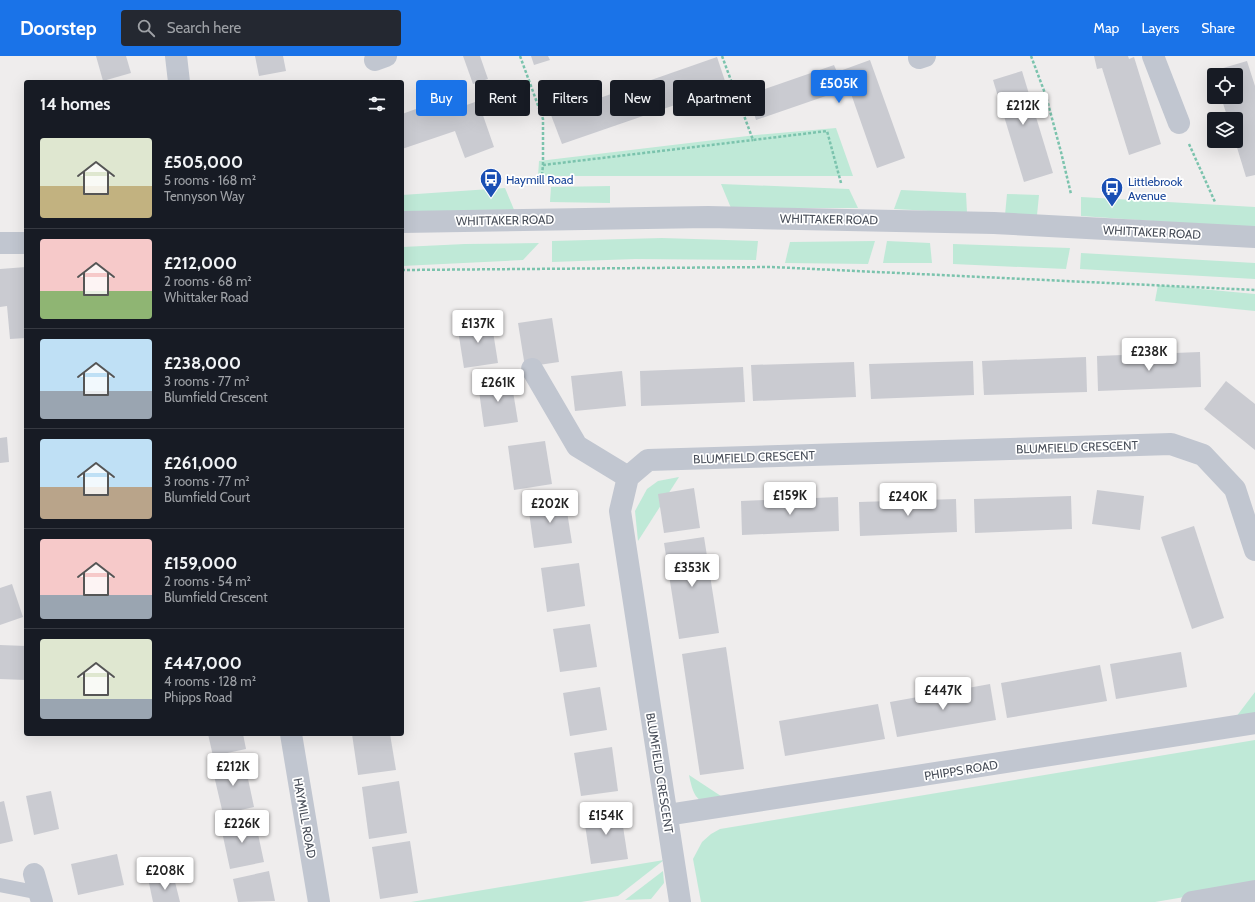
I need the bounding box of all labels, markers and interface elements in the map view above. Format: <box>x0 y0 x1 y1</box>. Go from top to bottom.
search box <box>121 10 401 46</box>
text: Doorstep <box>20 17 97 40</box>
icon: search <box>135 17 157 39</box>
text: Search here <box>167 19 241 37</box>
text: Map <box>1094 19 1119 37</box>
text: Layers <box>1141 19 1179 37</box>
text: Share <box>1201 19 1235 37</box>
map controls <box>1207 68 1243 148</box>
button: locate <box>1207 68 1243 104</box>
pin: £505K <box>811 70 867 104</box>
text: £505K <box>820 75 858 91</box>
chip: Buy <box>416 80 467 116</box>
chip: Rent <box>475 80 530 116</box>
chip: Filters <box>538 80 602 116</box>
chip: New <box>610 80 665 116</box>
chip: Apartment <box>673 80 765 116</box>
pin: £212K <box>995 92 1051 126</box>
icon: filters <box>366 93 388 115</box>
text: 14 homes <box>40 94 110 114</box>
text: £212K <box>1006 97 1040 113</box>
button: layers <box>1207 112 1243 148</box>
text: £505,000 <box>164 152 243 172</box>
icon: home <box>72 154 120 202</box>
bus stop icon: Haymill Road <box>478 166 504 199</box>
text: 5 rooms · 168 m² <box>164 172 256 188</box>
place label: Haymill Road <box>506 172 573 187</box>
place label: Littlebrook Avenue <box>1128 174 1183 203</box>
bus stop icon: Littlebrook Avenue <box>1099 175 1125 208</box>
text: Tennyson Way <box>164 188 244 204</box>
street label: WHITTAKER ROAD <box>780 211 879 227</box>
street label: WHITTAKER ROAD <box>456 212 555 228</box>
street label: WHITTAKER ROAD <box>1103 222 1202 242</box>
text: £212,000 <box>164 253 237 273</box>
icon: home <box>72 255 120 303</box>
text: 2 rooms · 68 m² <box>164 273 252 289</box>
text: Whittaker Road <box>164 289 249 305</box>
pin: £137K <box>450 310 506 344</box>
text: £137K <box>461 315 495 331</box>
pin: £238K <box>1121 338 1177 372</box>
text: £238K <box>1131 343 1167 359</box>
text: £238,000 <box>164 353 241 373</box>
icon: home <box>72 355 120 403</box>
pin: £261K <box>470 369 526 403</box>
text: 3 rooms · 77 m² <box>164 373 250 389</box>
text: £261K <box>481 374 515 390</box>
text: Blumfield Crescent <box>164 389 268 405</box>
street label: BLUMFIELD CRESCENT <box>1016 437 1139 457</box>
street label: BLUMFIELD CRESCENT <box>693 447 816 467</box>
text: £261,000 <box>164 453 237 473</box>
icon: home <box>72 455 120 503</box>
text: 3 rooms · 77 m² <box>164 473 250 489</box>
pin: £159K <box>762 482 818 516</box>
pin: £240K <box>880 483 936 517</box>
text: £159K <box>773 487 807 503</box>
text: £240K <box>888 488 928 504</box>
text: Blumfield Court <box>164 489 250 505</box>
pin: £202K <box>522 490 578 524</box>
text: £202K <box>531 495 569 511</box>
text: £159,000 <box>164 553 237 573</box>
pin: £353K <box>664 554 720 588</box>
icon: home <box>72 555 120 603</box>
text: £353K <box>674 559 710 575</box>
text: 2 rooms · 54 m² <box>164 573 251 589</box>
text: Blumfield Crescent <box>164 589 268 605</box>
text: £447,000 <box>164 653 242 673</box>
icon: home <box>72 655 120 703</box>
text: 4 rooms · 128 m² <box>164 673 256 689</box>
pin: £447K <box>915 677 971 711</box>
text: £447K <box>924 682 962 698</box>
text: Phipps Road <box>164 689 232 705</box>
street label: BLUMFIELD CRESCENT <box>643 712 677 835</box>
pin: £212K <box>205 753 261 787</box>
street label: PHIPPS ROAD <box>923 757 999 783</box>
text: £212K <box>216 758 250 774</box>
street label: HAYMILL ROAD <box>291 777 320 860</box>
pin: £154K <box>578 802 634 836</box>
text: £154K <box>589 807 623 823</box>
pin: £226K <box>214 810 270 844</box>
text: £226K <box>224 815 260 831</box>
pin: £208K <box>137 857 193 891</box>
text: £208K <box>146 862 184 878</box>

